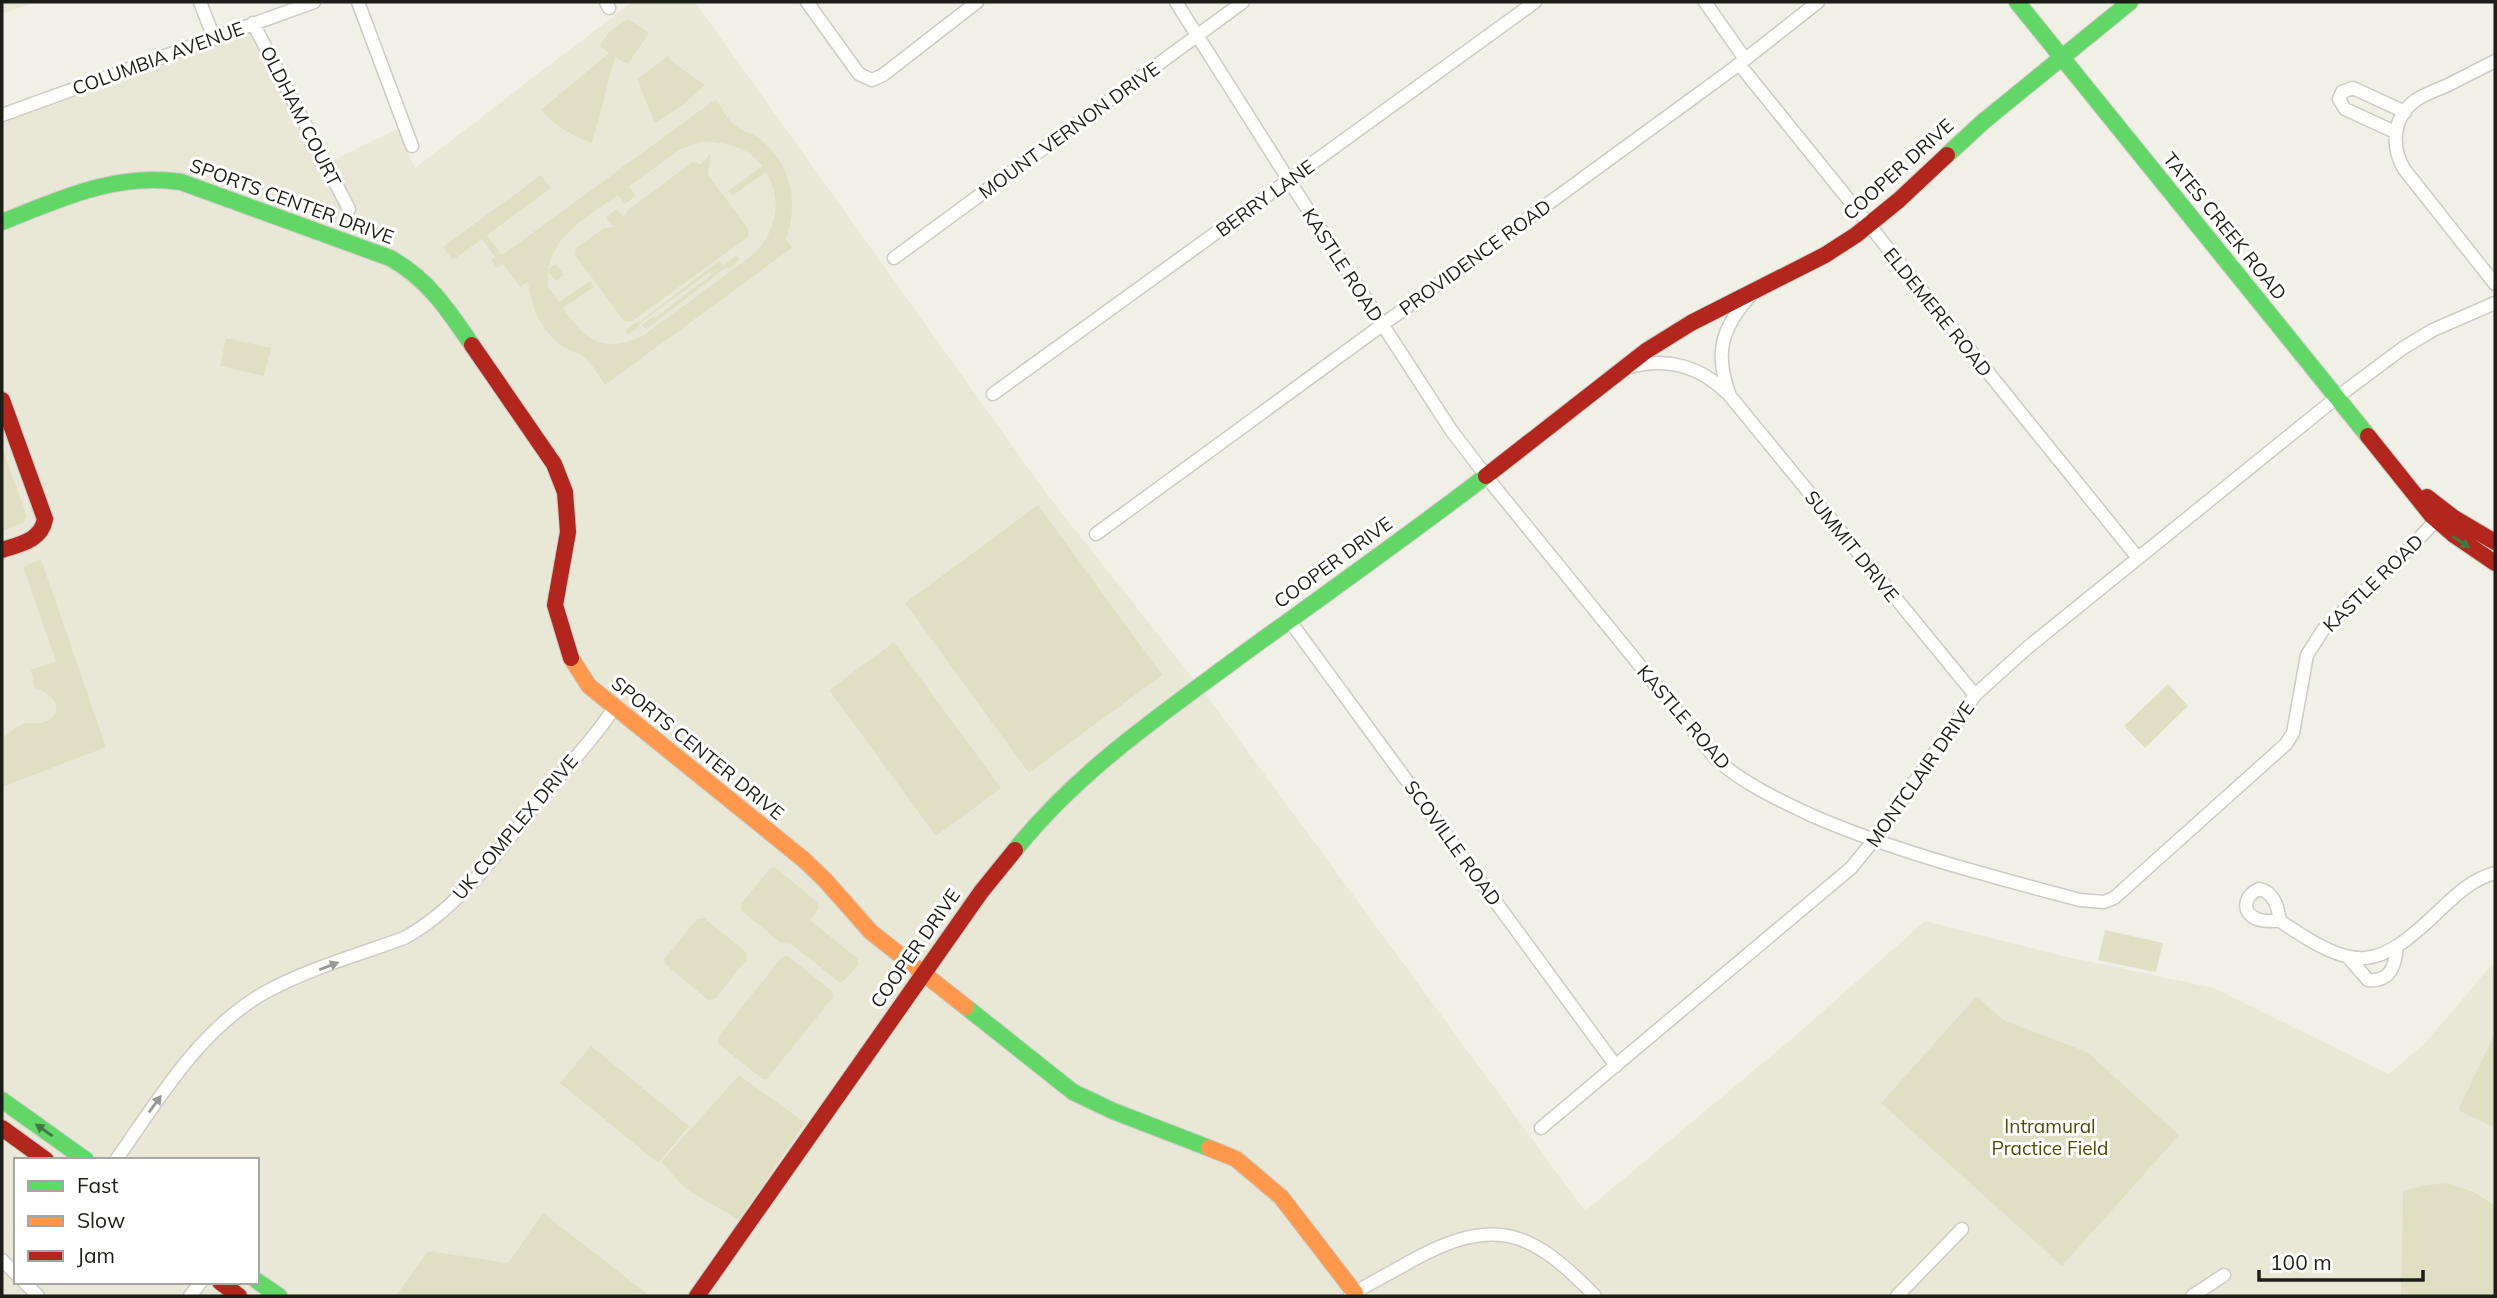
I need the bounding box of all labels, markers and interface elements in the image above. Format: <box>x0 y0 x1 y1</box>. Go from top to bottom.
street label: COLUMBIA AVENUE <box>69 16 247 100</box>
street label: OLDHAM COURT <box>255 42 347 191</box>
street label: MOUNT VERNON DRIVE <box>974 56 1164 204</box>
street label: COOPER DRIVE <box>1838 113 1958 225</box>
street label: TATES CREEK ROAD <box>2158 147 2292 305</box>
street label: SPORTS CENTER DRIVE <box>187 153 397 249</box>
street label: BERRY LANE <box>1211 154 1319 242</box>
street label: PROVIDENCE ROAD <box>1394 194 1556 320</box>
street label: KASTLE ROAD <box>1297 204 1389 326</box>
street label: ELDEMERE ROAD <box>1879 243 1997 381</box>
street label: SUMMIT DRIVE <box>1800 485 1904 607</box>
street label: COOPER DRIVE <box>1269 511 1397 613</box>
street label: KASTLE ROAD <box>2318 529 2428 637</box>
one-way arrow <box>2452 535 2470 549</box>
street label: KASTLE ROAD <box>1632 660 1736 774</box>
street label: SPORTS CENTER DRIVE <box>607 671 789 825</box>
street label: MONTCLAIR DRIVE <box>1861 696 1979 852</box>
street label: UK COMPLEX DRIVE <box>447 749 583 905</box>
street label: SCOVILLE ROAD <box>1399 775 1507 911</box>
street label: COOPER DRIVE <box>865 884 965 1012</box>
one-way arrow <box>319 960 340 971</box>
one-way arrow <box>148 1095 162 1113</box>
park label: Intramural Practice Field <box>1992 1114 2108 1160</box>
one-way arrow <box>35 1123 53 1137</box>
legend <box>14 1158 259 1284</box>
text: Fast <box>77 1172 119 1198</box>
text: Slow <box>77 1207 125 1233</box>
scale bar <box>2259 1238 2424 1282</box>
text: Jam <box>77 1242 115 1268</box>
text: 100 m <box>2270 1249 2332 1275</box>

